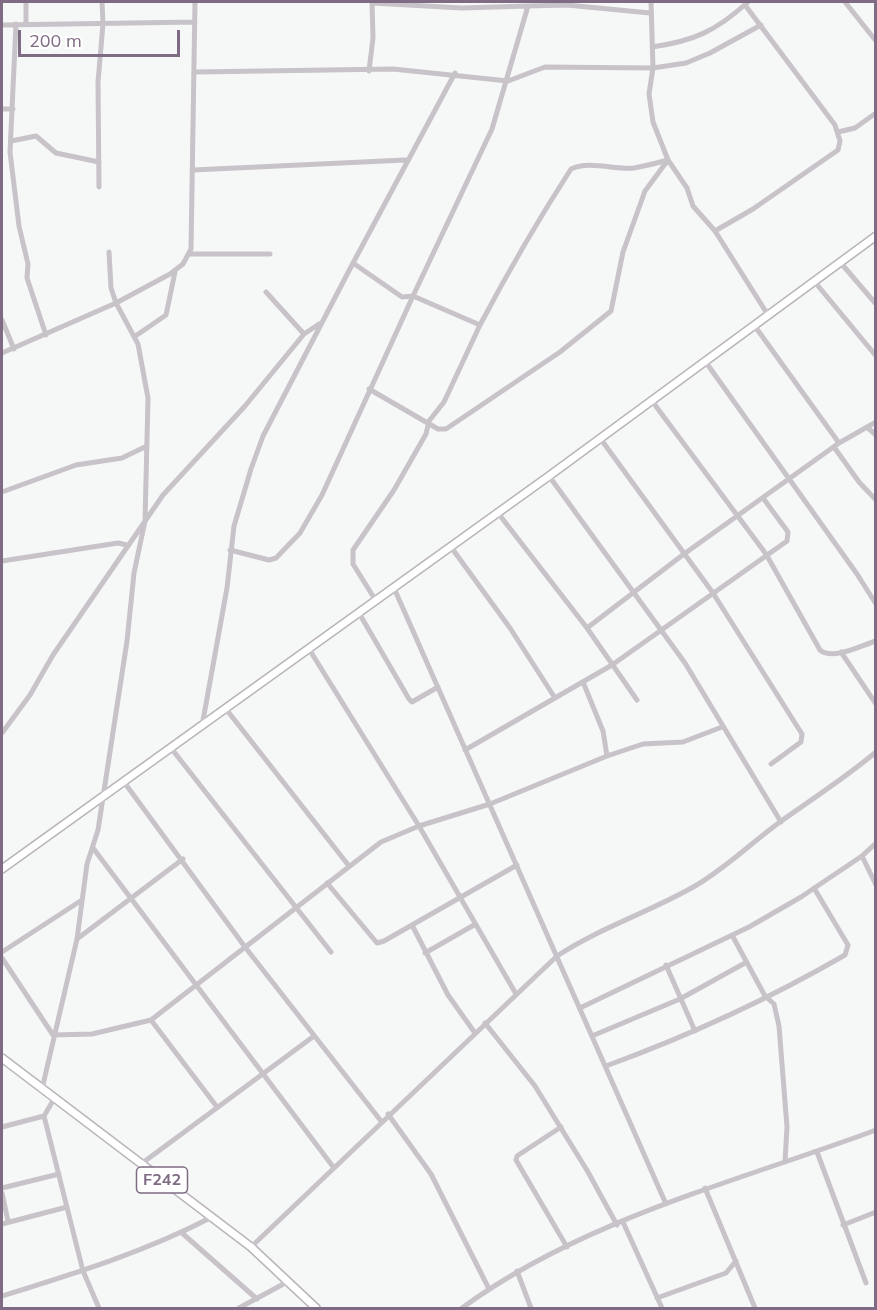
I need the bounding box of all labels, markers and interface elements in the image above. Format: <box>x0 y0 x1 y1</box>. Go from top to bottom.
scale bar <box>21 18 183 56</box>
text: 200 m <box>29 29 82 52</box>
road number: F242 <box>136 1167 188 1193</box>

